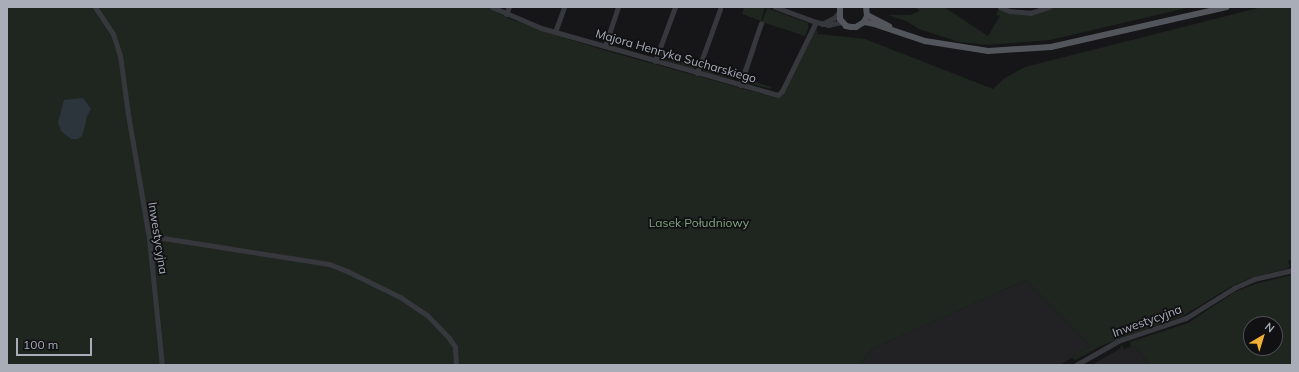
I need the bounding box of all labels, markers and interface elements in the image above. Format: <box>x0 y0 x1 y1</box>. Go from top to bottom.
street label: Majora Henryka Sucharskiego <box>594 26 758 86</box>
street label: Inwestycyjna <box>145 201 171 275</box>
park label: Lasek Południowy <box>649 216 749 230</box>
street label: Inwestycyjna <box>1110 302 1184 340</box>
north arrow <box>1243 316 1283 356</box>
text: N <box>1262 319 1277 335</box>
scale bar <box>18 330 94 356</box>
text: 100 m <box>23 337 58 352</box>

